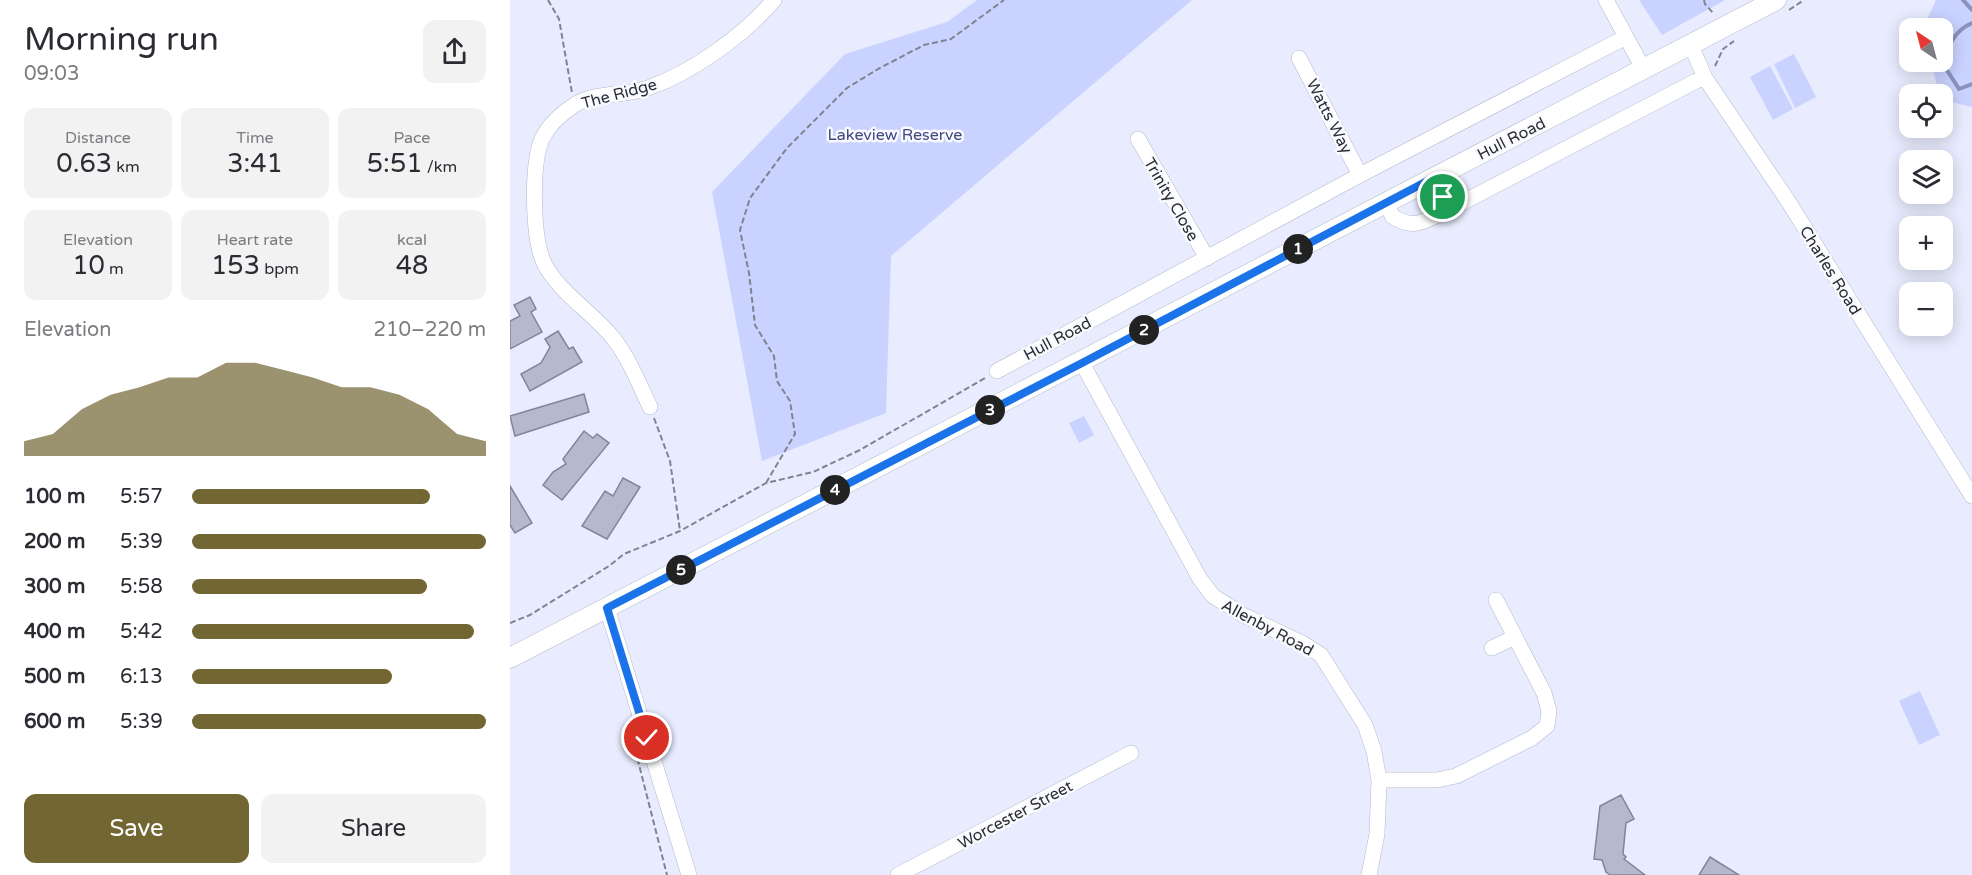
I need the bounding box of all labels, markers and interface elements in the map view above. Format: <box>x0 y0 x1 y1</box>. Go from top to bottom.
north arrow <box>1899 18 1953 72</box>
map controls <box>1899 18 1953 336</box>
text: Morning run <box>24 20 219 59</box>
button: share <box>423 20 486 83</box>
text: 09:03 <box>24 62 79 86</box>
street label: The Ridge <box>579 74 659 114</box>
street label: Watts Way <box>1302 76 1357 158</box>
button: locate <box>1899 84 1953 138</box>
street label: Hull Road <box>1474 113 1549 165</box>
park label: Lakeview Reserve <box>828 125 962 145</box>
text: Distance <box>65 128 131 148</box>
text: Time <box>236 128 274 148</box>
text: Pace <box>394 128 430 148</box>
text: 0.63 <box>56 148 112 179</box>
text: 3:41 <box>227 148 283 179</box>
text: 5:51 <box>367 148 423 179</box>
button: layers <box>1899 150 1953 204</box>
street label: Trinity Close <box>1139 154 1203 245</box>
text: km <box>112 157 140 177</box>
text: /km <box>423 157 457 177</box>
pin <box>1417 171 1468 222</box>
icon: arrive <box>1426 180 1459 213</box>
button: + <box>1899 216 1953 270</box>
street label: Charles Road <box>1795 222 1865 319</box>
text: Elevation <box>63 230 133 250</box>
text: Heart rate <box>217 230 293 250</box>
text: kcal <box>397 230 427 250</box>
pin: 1 <box>1283 234 1313 264</box>
text: 1 <box>1293 239 1303 259</box>
text: 10 <box>72 250 105 281</box>
text: 153 <box>211 250 260 281</box>
text: 48 <box>396 250 428 281</box>
text: m <box>105 259 124 279</box>
text: bpm <box>260 259 299 279</box>
button: − <box>1899 282 1953 336</box>
street label: Hull Road <box>1020 313 1095 365</box>
pin: 2 <box>1129 315 1159 345</box>
text: Elevation <box>24 318 111 342</box>
text: 210–220 m <box>373 318 486 342</box>
text: 2 <box>1139 320 1149 340</box>
pin: 3 <box>975 395 1005 425</box>
text: 3 <box>985 400 995 420</box>
pin: 4 <box>820 475 850 505</box>
text: 4 <box>830 480 840 500</box>
text: 100 m <box>24 485 85 509</box>
text: 5:57 <box>120 485 163 509</box>
text: 200 m <box>24 530 85 554</box>
text: 5:39 <box>120 530 163 554</box>
pin: 5 <box>666 555 696 585</box>
text: 5 <box>676 560 686 580</box>
text: 300 m <box>24 575 85 599</box>
text: 5:58 <box>120 575 163 599</box>
street label: Allenby Road <box>1218 595 1317 661</box>
text: 400 m <box>24 620 85 644</box>
text: 5:42 <box>120 620 163 644</box>
text: 500 m <box>24 665 85 689</box>
text: 6:13 <box>120 665 163 689</box>
text: 600 m <box>24 710 85 734</box>
text: 5:39 <box>120 710 163 734</box>
pin <box>621 712 672 763</box>
icon: check <box>630 721 663 754</box>
street label: Worcester Street <box>955 776 1076 854</box>
button: Save <box>24 794 249 863</box>
button: Share <box>261 794 486 863</box>

